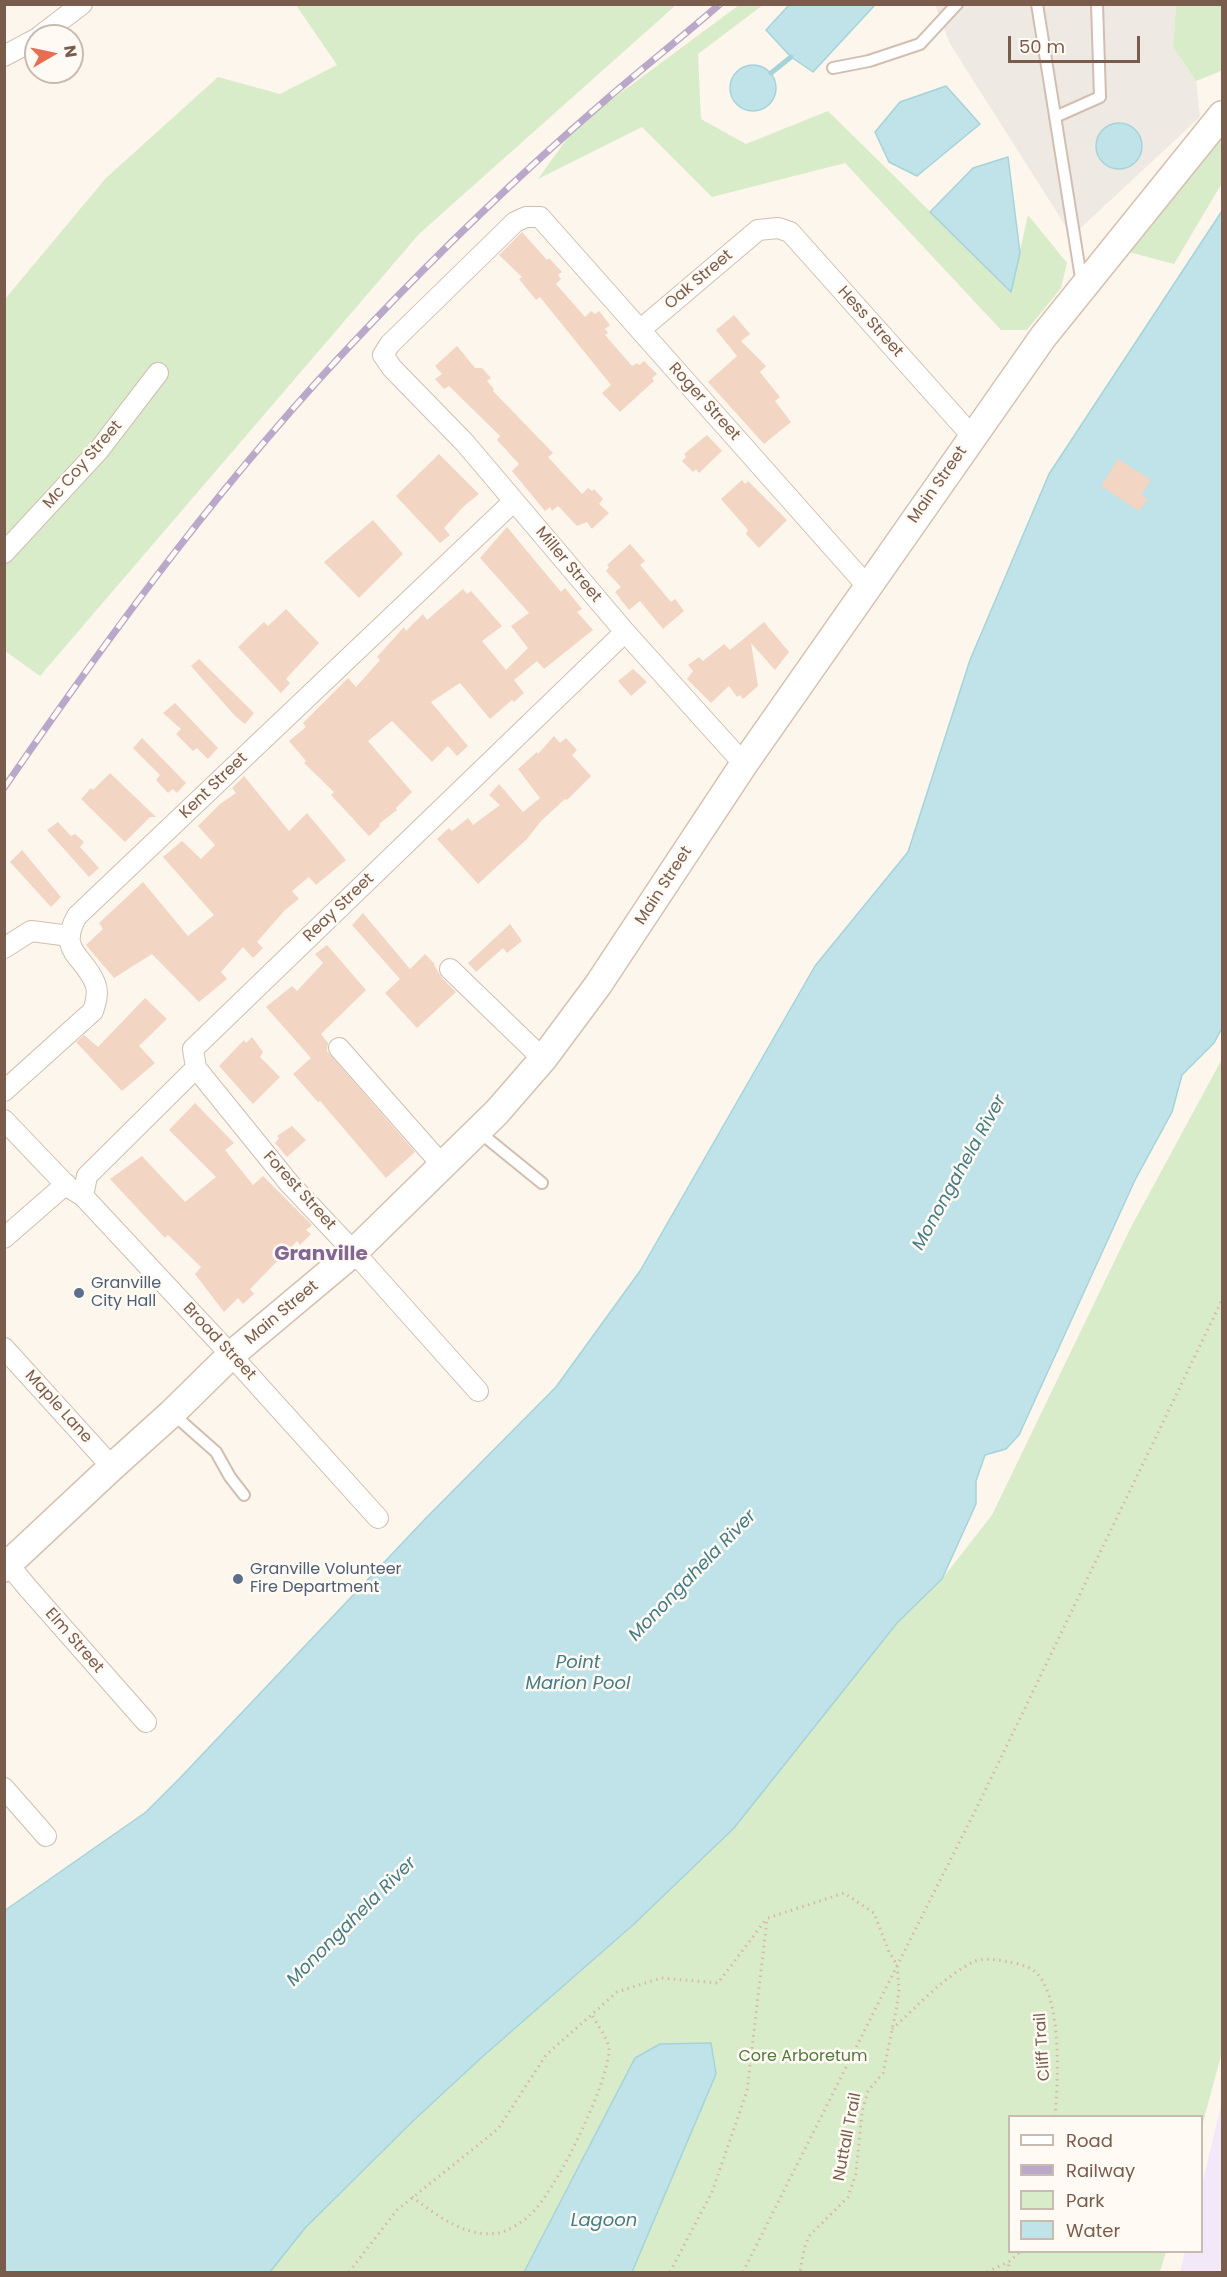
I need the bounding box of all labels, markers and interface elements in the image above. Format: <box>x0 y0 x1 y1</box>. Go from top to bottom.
north arrow <box>24 24 84 84</box>
scale bar <box>1011 24 1143 62</box>
text: 50 m <box>1019 34 1065 59</box>
text: N <box>58 44 83 59</box>
street label: Oak Street <box>661 246 737 314</box>
street label: Hess Street <box>833 283 907 361</box>
street label: Roger Street <box>664 359 744 445</box>
street label: Mc Coy Street <box>40 417 126 513</box>
street label: Main Street <box>904 443 972 527</box>
street label: Miller Street <box>531 523 605 607</box>
street label: Kent Street <box>176 749 252 823</box>
street label: Main Street <box>631 843 697 929</box>
street label: Reay Street <box>300 870 378 946</box>
water label: Monongahela River <box>908 1092 1012 1254</box>
street label: Forest Street <box>259 1148 339 1234</box>
district label: Granville <box>274 1243 368 1267</box>
place label: Granville City Hall <box>91 1274 161 1312</box>
street label: Main Street <box>241 1277 323 1349</box>
marker: Granville City Hall <box>72 1286 86 1300</box>
street label: Broad Street <box>178 1299 260 1385</box>
street label: Maple Lane <box>20 1367 96 1447</box>
water label: Monongahela River <box>625 1506 761 1646</box>
place label: Granville Volunteer Fire Department <box>250 1560 402 1598</box>
marker: Granville Volunteer Fire Department <box>231 1572 245 1586</box>
street label: Elm Street <box>41 1605 107 1677</box>
water label: Point Marion Pool <box>525 1652 631 1694</box>
water label: Monongahela River <box>283 1853 421 1991</box>
street label: Cliff Trail <box>1031 2012 1055 2082</box>
park label: Core Arboretum <box>739 2047 867 2067</box>
street label: Nuttall Trail <box>830 2091 866 2183</box>
legend <box>1008 2115 1203 2253</box>
text: Road <box>1066 2128 1113 2153</box>
text: Railway <box>1066 2158 1135 2183</box>
text: Park <box>1066 2188 1105 2213</box>
water label: Lagoon <box>571 2210 637 2232</box>
text: Water <box>1066 2218 1120 2243</box>

